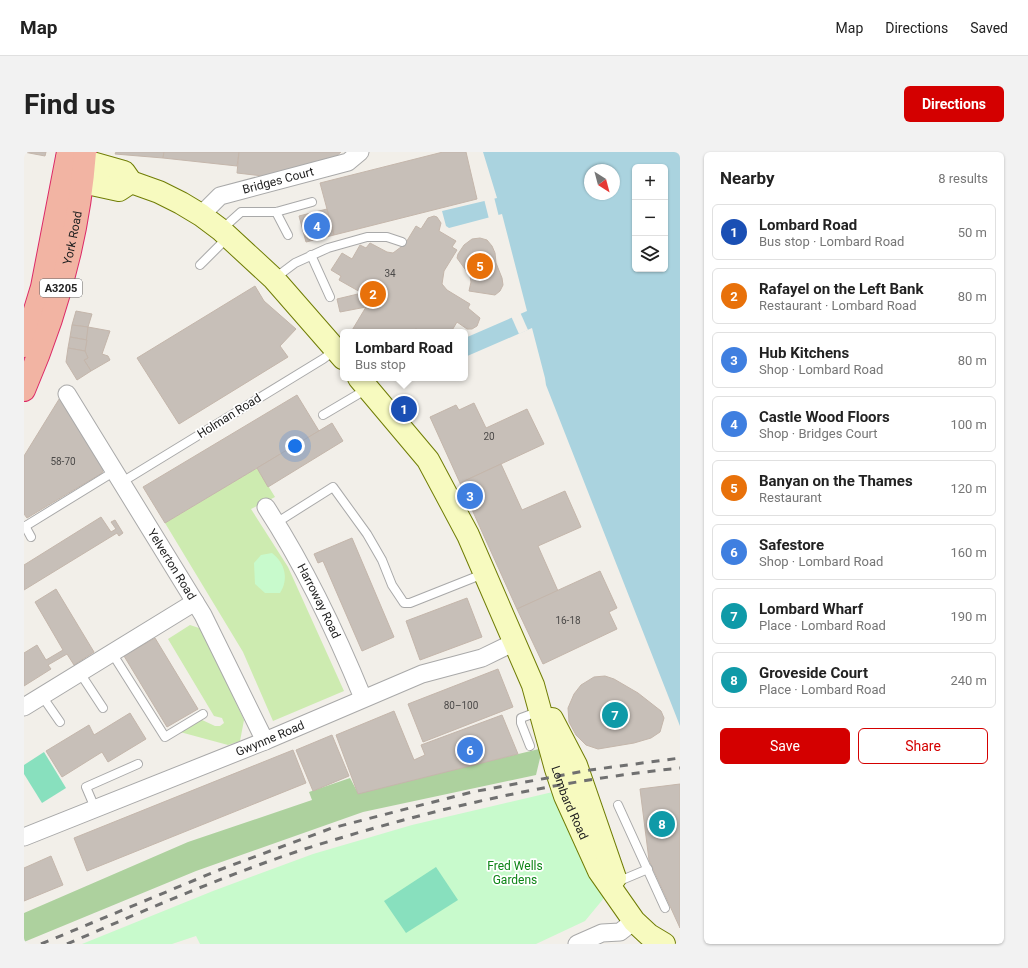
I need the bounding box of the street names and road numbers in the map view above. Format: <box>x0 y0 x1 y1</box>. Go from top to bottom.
street label: Bridges Court <box>241 164 315 197</box>
street label: York Road <box>60 210 85 266</box>
road number: A3205 <box>40 279 82 297</box>
street label: Holman Road <box>195 391 263 441</box>
street label: Yelverton Road <box>145 526 199 602</box>
street label: Harroway Road <box>294 561 343 641</box>
street label: Gwynne Road <box>234 718 307 759</box>
street label: Lombard Road <box>548 764 591 842</box>

